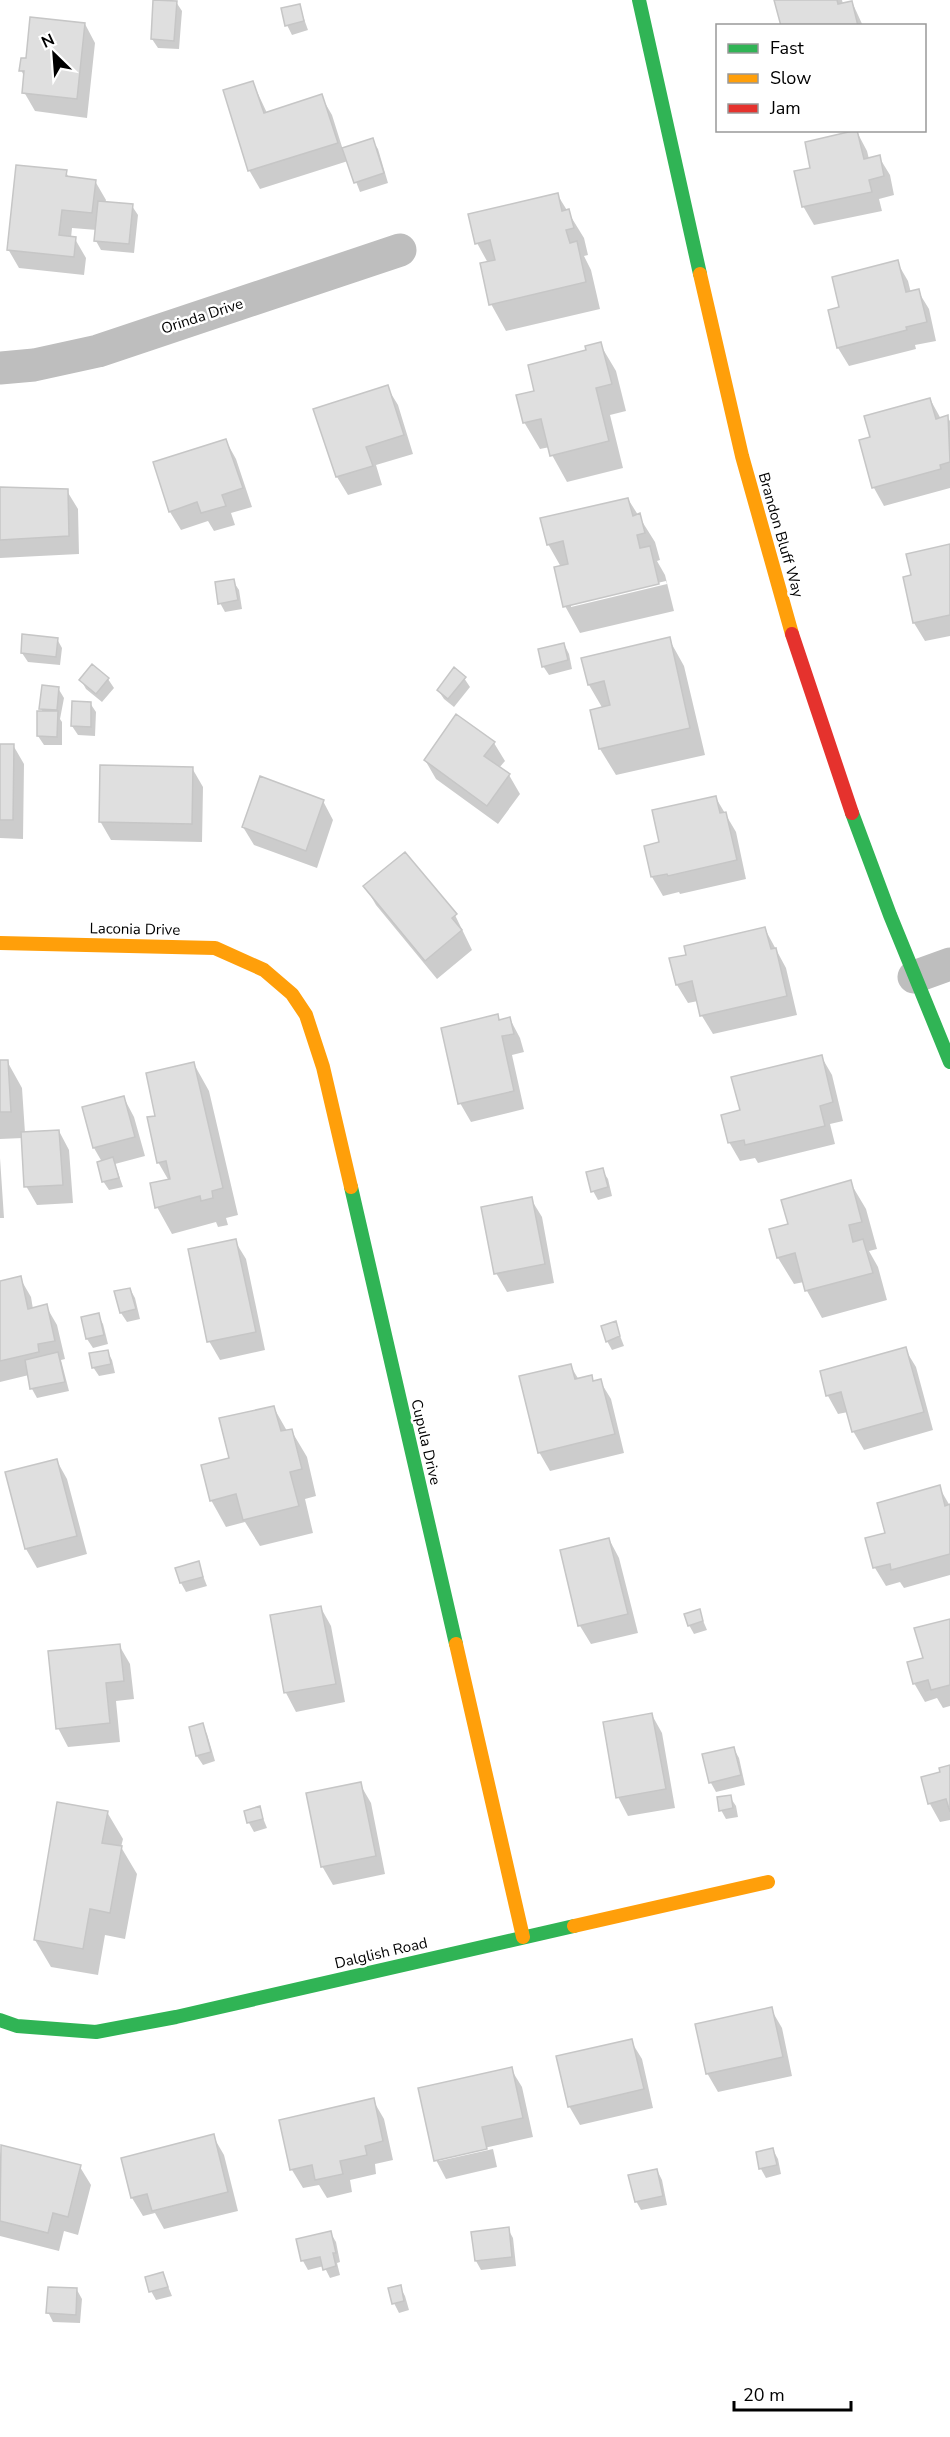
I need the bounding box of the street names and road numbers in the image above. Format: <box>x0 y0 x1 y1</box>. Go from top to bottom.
street label: Orinda Drive <box>158 293 246 339</box>
street label: Brandon Bluff Way <box>754 470 808 600</box>
street label: Laconia Drive <box>90 918 180 940</box>
street label: Cupula Drive <box>406 1397 446 1487</box>
street label: Dalglish Road <box>333 1933 429 1973</box>

